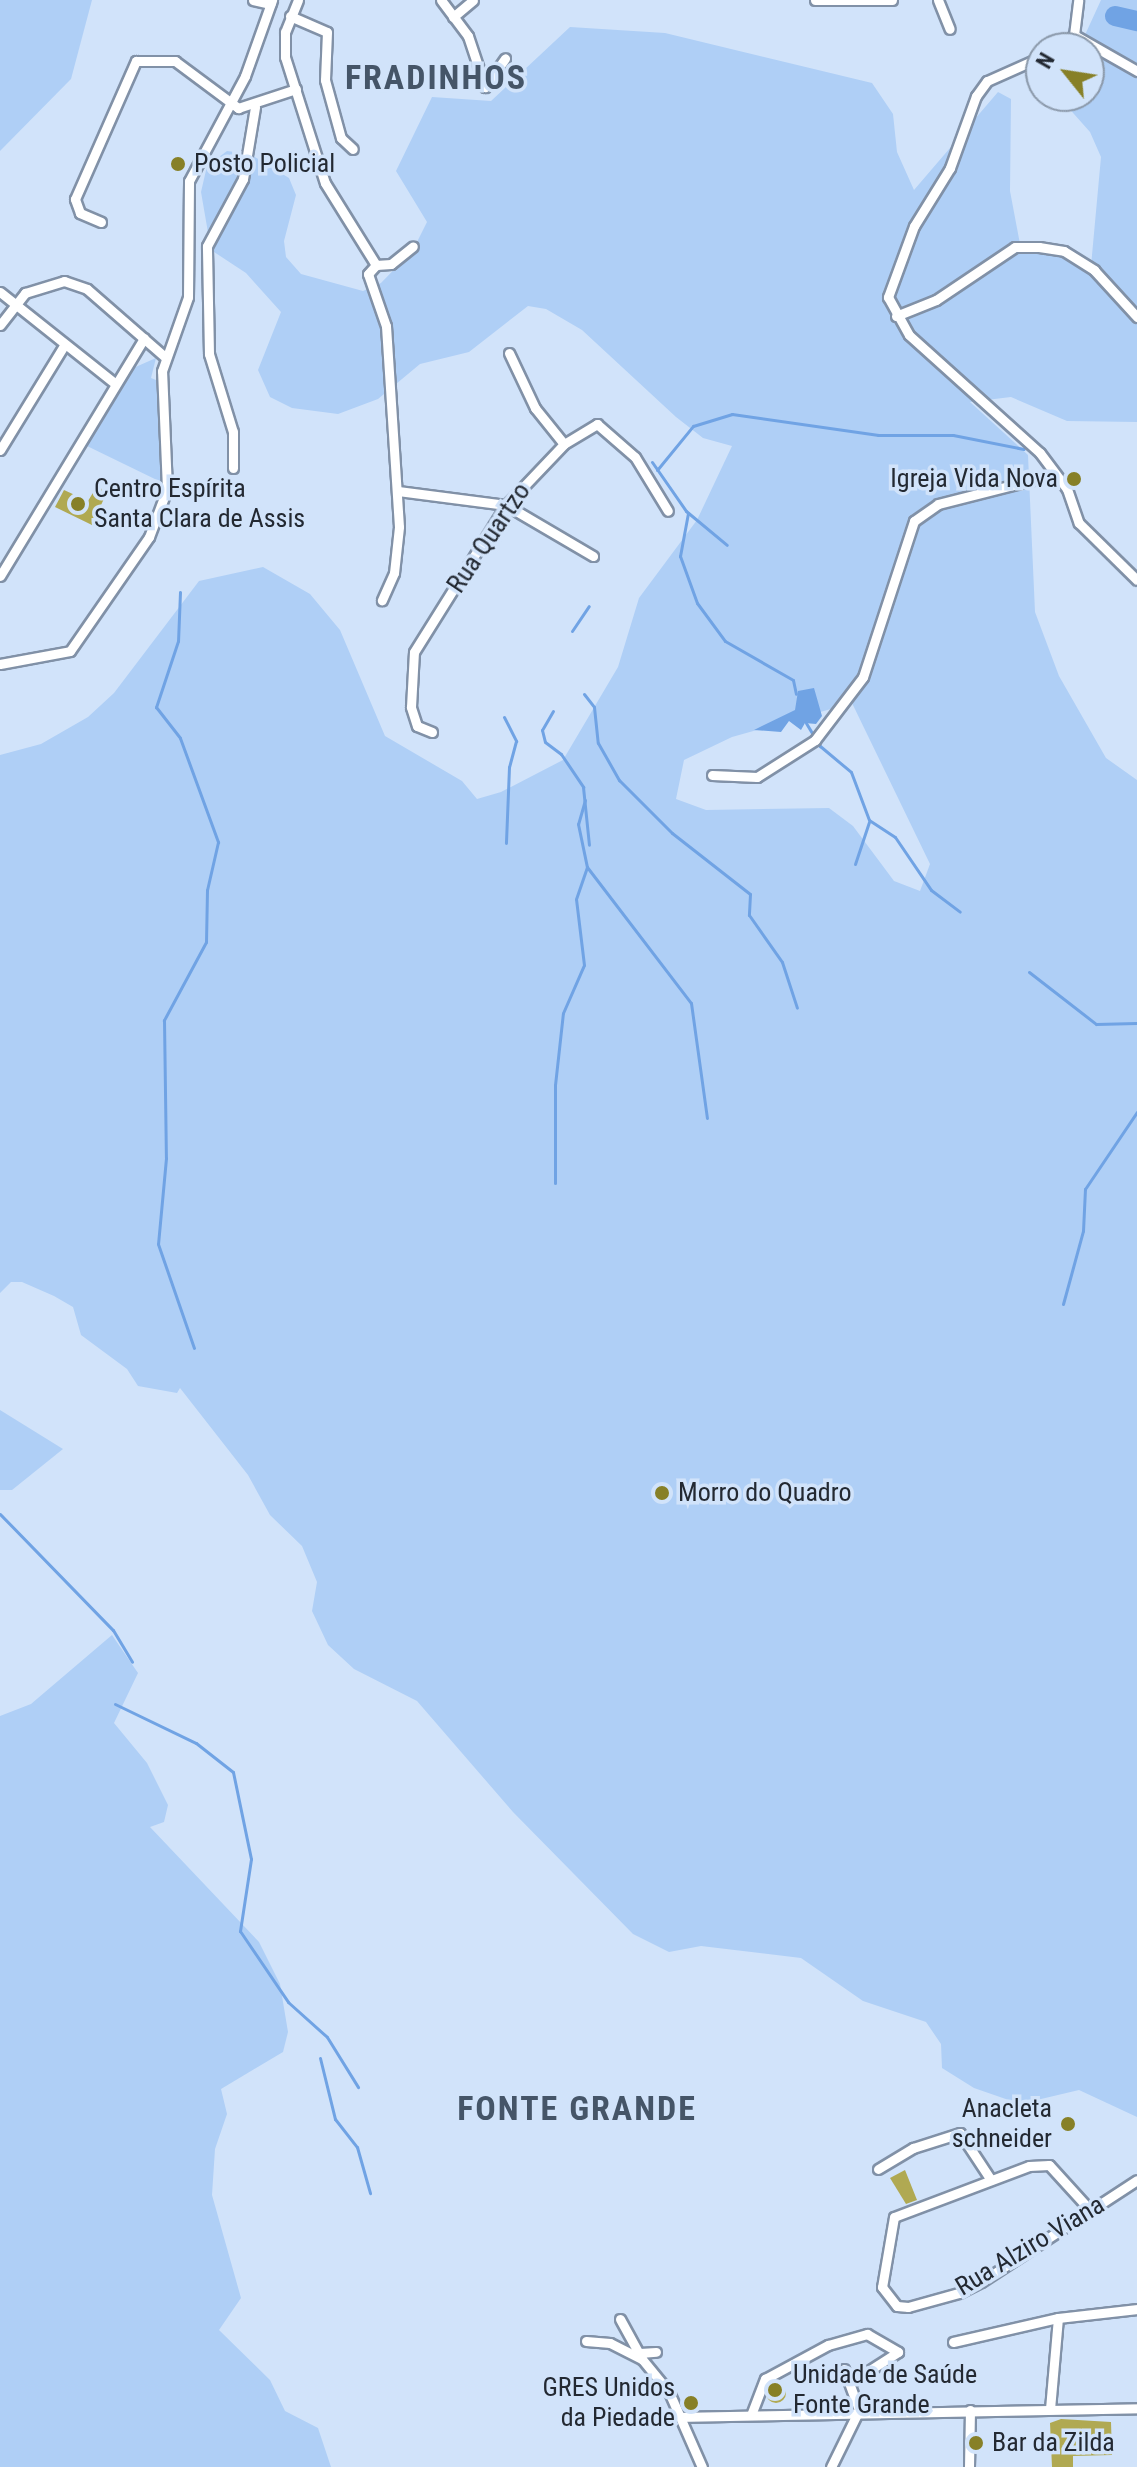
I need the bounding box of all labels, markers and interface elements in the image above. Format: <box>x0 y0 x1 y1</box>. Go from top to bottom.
north arrow <box>1025 32 1105 112</box>
text: N <box>1031 49 1060 73</box>
district label: FRADINHOS <box>345 58 527 98</box>
place label: Posto Policial <box>194 148 335 180</box>
marker: Posto Policial <box>169 155 187 173</box>
place label: Igreja Vida Nova <box>890 463 1058 495</box>
marker: Igreja Vida Nova <box>1065 470 1083 488</box>
place label: Centro Espírita Santa Clara de Assis <box>94 473 305 534</box>
street label: Rua Quartzo <box>441 477 537 599</box>
marker: Centro Espírita Santa Clara de Assis <box>69 495 87 513</box>
place label: Morro do Quadro <box>678 1477 851 1509</box>
marker: Morro do Quadro <box>653 1484 671 1502</box>
district label: FONTE GRANDE <box>457 2089 697 2129</box>
place label: Anacleta schneider <box>952 2093 1052 2154</box>
marker: Anacleta schneider <box>1059 2115 1077 2133</box>
street label: Rua Alziro Viana <box>950 2189 1110 2303</box>
place label: Unidade de Saúde Fonte Grande <box>793 2359 977 2420</box>
place label: GRES Unidos da Piedade <box>542 2372 675 2434</box>
marker: Unidade de Saúde Fonte Grande <box>764 2379 786 2401</box>
marker: GRES Unidos da Piedade <box>682 2394 700 2412</box>
place label: Bar da Zilda <box>992 2427 1115 2459</box>
marker: Bar da Zilda <box>967 2434 985 2452</box>

